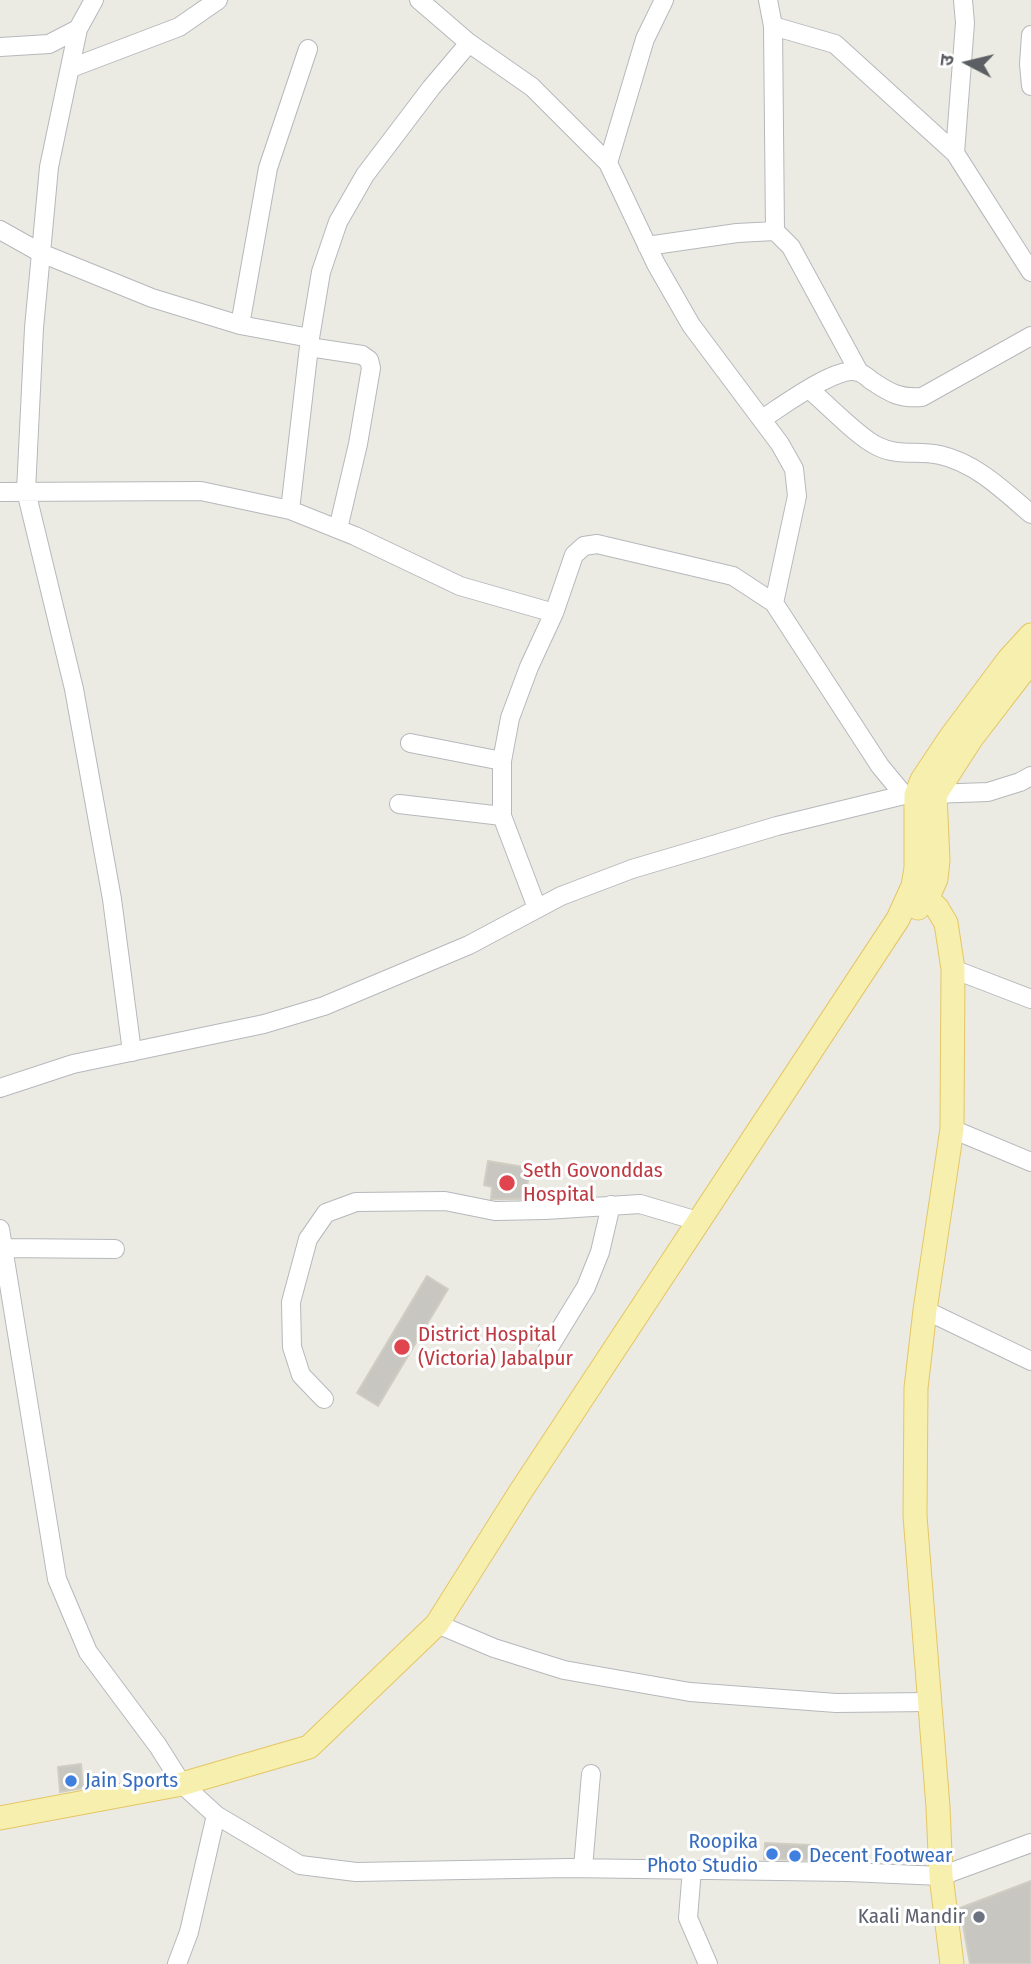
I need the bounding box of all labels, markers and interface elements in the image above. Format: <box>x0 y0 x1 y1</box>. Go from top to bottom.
north arrow <box>933 28 1003 98</box>
text: उ <box>935 53 959 67</box>
place label: Seth Govonddas Hospital <box>523 1158 663 1208</box>
marker: Seth Govonddas Hospital <box>497 1173 517 1193</box>
place label: District Hospital (Victoria) Jabalpur <box>418 1322 573 1372</box>
marker: District Hospital (Victoria) Jabalpur <box>392 1337 412 1357</box>
place label: Jain Sports <box>85 1768 178 1794</box>
marker: Jain Sports <box>63 1773 79 1789</box>
place label: Roopika Photo Studio <box>647 1829 758 1879</box>
place label: Decent Footwear <box>809 1843 952 1869</box>
marker: Roopika Photo Studio <box>764 1846 780 1862</box>
marker: Decent Footwear <box>787 1848 803 1864</box>
place label: Kaali Mandir <box>858 1904 965 1930</box>
marker: Kaali Mandir <box>971 1909 987 1925</box>

